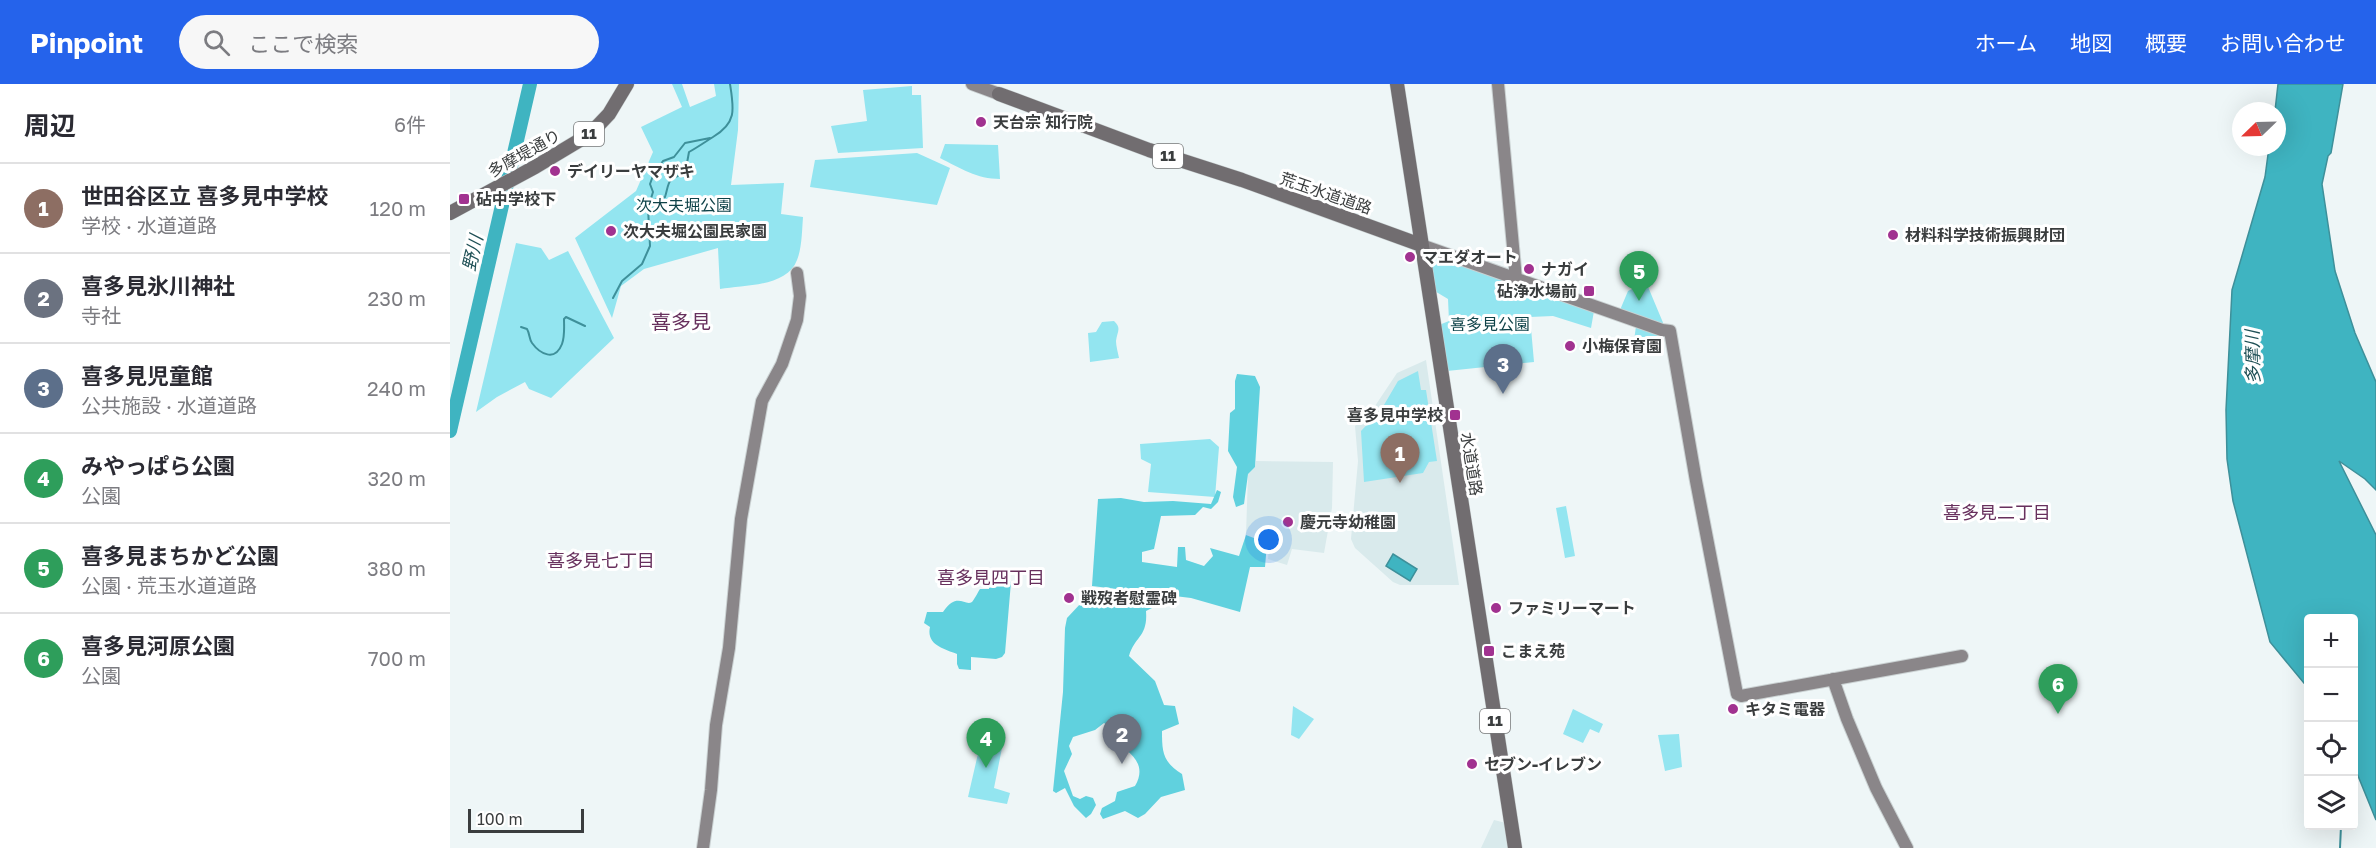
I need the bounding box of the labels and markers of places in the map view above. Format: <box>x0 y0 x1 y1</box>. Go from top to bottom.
place label: 天台宗 知行院 <box>993 112 1093 132</box>
marker: 天台宗 知行院 <box>974 115 988 129</box>
place label: デイリーヤマザキ <box>567 161 695 181</box>
marker: デイリーヤマザキ <box>548 164 562 178</box>
place label: 砧中学校下 <box>476 189 556 209</box>
marker: 砧中学校下 <box>457 192 471 206</box>
place label: 次大夫堀公園民家園 <box>623 221 767 241</box>
marker: 次大夫堀公園民家園 <box>604 224 618 238</box>
place label: 材料科学技術振興財団 <box>1905 225 2065 245</box>
marker: 材料科学技術振興財団 <box>1886 228 1900 242</box>
place label: マエダオート <box>1422 247 1518 267</box>
marker: マエダオート <box>1403 250 1417 264</box>
pin: 5 <box>1620 252 1658 301</box>
place label: ナガイ <box>1541 259 1589 279</box>
marker: ナガイ <box>1522 262 1536 276</box>
place label: 砧浄水場前 <box>1497 281 1577 301</box>
marker: 砧浄水場前 <box>1582 284 1596 298</box>
place label: 小梅保育園 <box>1582 336 1662 356</box>
marker: 小梅保育園 <box>1563 339 1577 353</box>
pin: 3 <box>1484 344 1522 394</box>
place label: 喜多見中学校 <box>1347 405 1443 425</box>
marker: 喜多見中学校 <box>1448 408 1462 422</box>
pin: 1 <box>1380 434 1420 483</box>
place label: 慶元寺幼稚園 <box>1300 512 1396 532</box>
marker: 慶元寺幼稚園 <box>1281 515 1295 529</box>
place label: 戦歿者慰霊碑 <box>1081 588 1177 608</box>
marker: 戦歿者慰霊碑 <box>1062 591 1076 605</box>
place label: ファミリーマート <box>1508 598 1636 618</box>
marker: ファミリーマート <box>1489 601 1503 615</box>
place label: こまえ苑 <box>1501 641 1565 661</box>
marker: こまえ苑 <box>1482 644 1496 658</box>
pin: 6 <box>2038 664 2078 714</box>
place label: キタミ電器 <box>1745 699 1826 719</box>
marker: キタミ電器 <box>1726 702 1740 716</box>
pin: 2 <box>1102 714 1142 764</box>
pin: 4 <box>966 718 1006 768</box>
place label: セブン-イレブン <box>1484 754 1602 774</box>
marker: セブン-イレブン <box>1465 757 1479 771</box>

